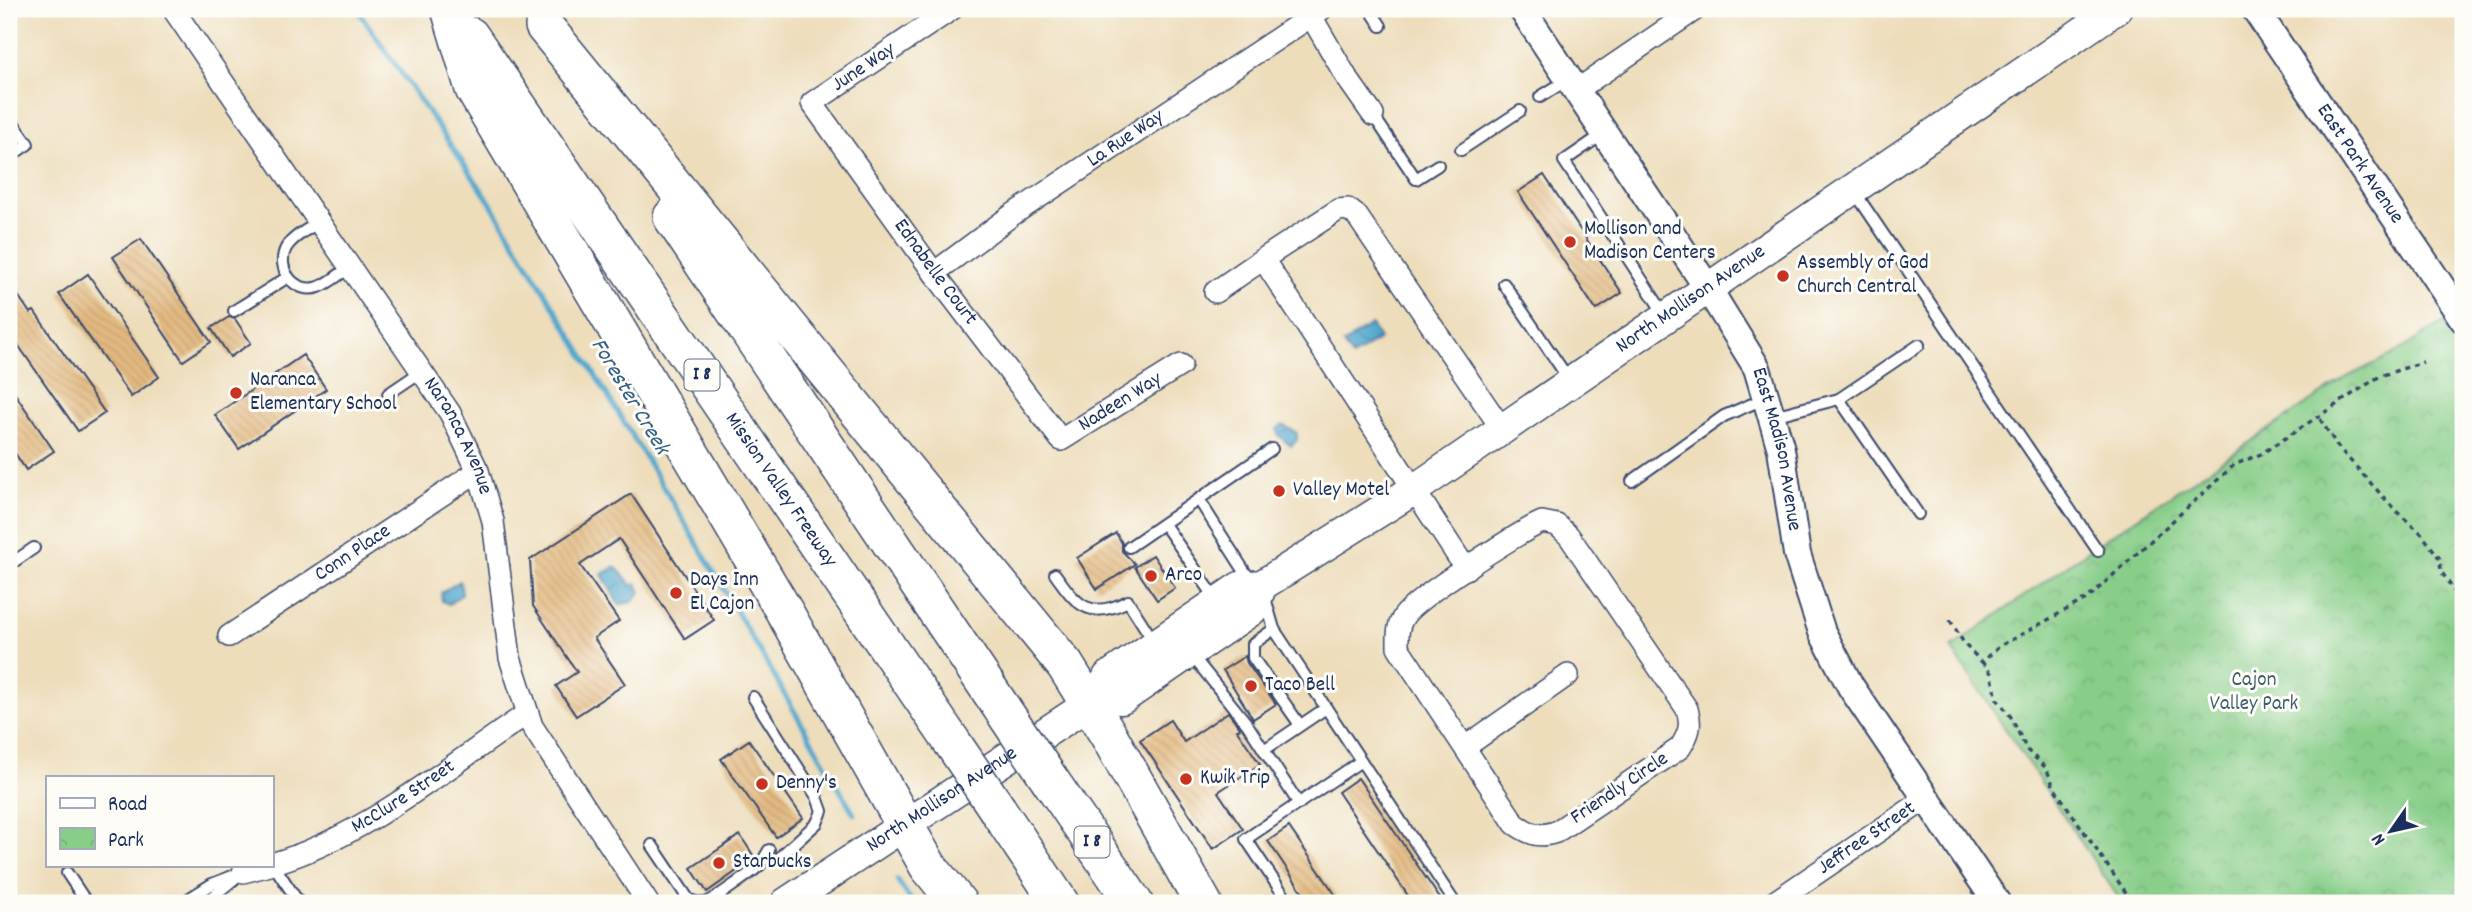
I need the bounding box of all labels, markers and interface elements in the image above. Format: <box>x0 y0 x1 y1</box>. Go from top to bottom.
street label: June Way <box>826 35 902 100</box>
street label: East Park Avenue <box>2308 98 2410 230</box>
street label: La Rue Way <box>1081 102 1171 176</box>
street label: Ednabelle Court <box>885 213 984 332</box>
place label: Mollison and Madison Centers <box>1584 215 1715 269</box>
marker: Mollison and Madison Centers <box>1562 234 1578 250</box>
street label: North Mollison Avenue <box>1610 238 1772 362</box>
place label: Assembly of God Church Central <box>1797 249 1929 303</box>
marker: Assembly of God Church Central <box>1775 268 1791 284</box>
water label: Forester Creek <box>581 332 678 464</box>
road number: I 8 <box>684 360 720 390</box>
street label: East Madison Avenue <box>1743 364 1808 533</box>
street label: Nadeen Way <box>1073 365 1169 440</box>
place label: Naranca Elementary School <box>250 366 397 420</box>
street label: Naranca Avenue <box>415 372 499 498</box>
marker: Naranca Elementary School <box>228 385 244 401</box>
street label: Mission Valley Freeway <box>717 407 844 574</box>
place label: Valley Motel <box>1293 476 1389 506</box>
marker: Valley Motel <box>1271 483 1287 499</box>
street label: Conn Place <box>309 517 397 590</box>
place label: Arco <box>1165 561 1202 591</box>
place label: Days Inn El Cajon <box>690 566 759 620</box>
marker: Arco <box>1143 568 1159 584</box>
marker: Days Inn El Cajon <box>668 585 684 601</box>
park label: Cajon Valley Park <box>2210 666 2298 720</box>
place label: Taco Bell <box>1265 671 1335 701</box>
marker: Taco Bell <box>1243 678 1259 694</box>
street label: North Mollison Avenue <box>861 740 1024 861</box>
street label: Friendly Circle <box>1565 745 1675 833</box>
street label: McClure Street <box>346 753 462 842</box>
place label: Kwik Trip <box>1200 764 1270 794</box>
place label: Denny's <box>776 769 837 799</box>
marker: Kwik Trip <box>1178 771 1194 787</box>
legend <box>46 776 273 866</box>
marker: Denny's <box>754 776 770 792</box>
text: Road <box>108 791 147 821</box>
street label: Jeffree Street <box>1812 794 1923 883</box>
north arrow <box>2356 796 2426 866</box>
text: Park <box>108 827 144 857</box>
road number: I 8 <box>1074 827 1110 858</box>
text: N <box>2366 827 2394 850</box>
place label: Starbucks <box>733 848 812 878</box>
marker: Starbucks <box>711 855 727 871</box>

